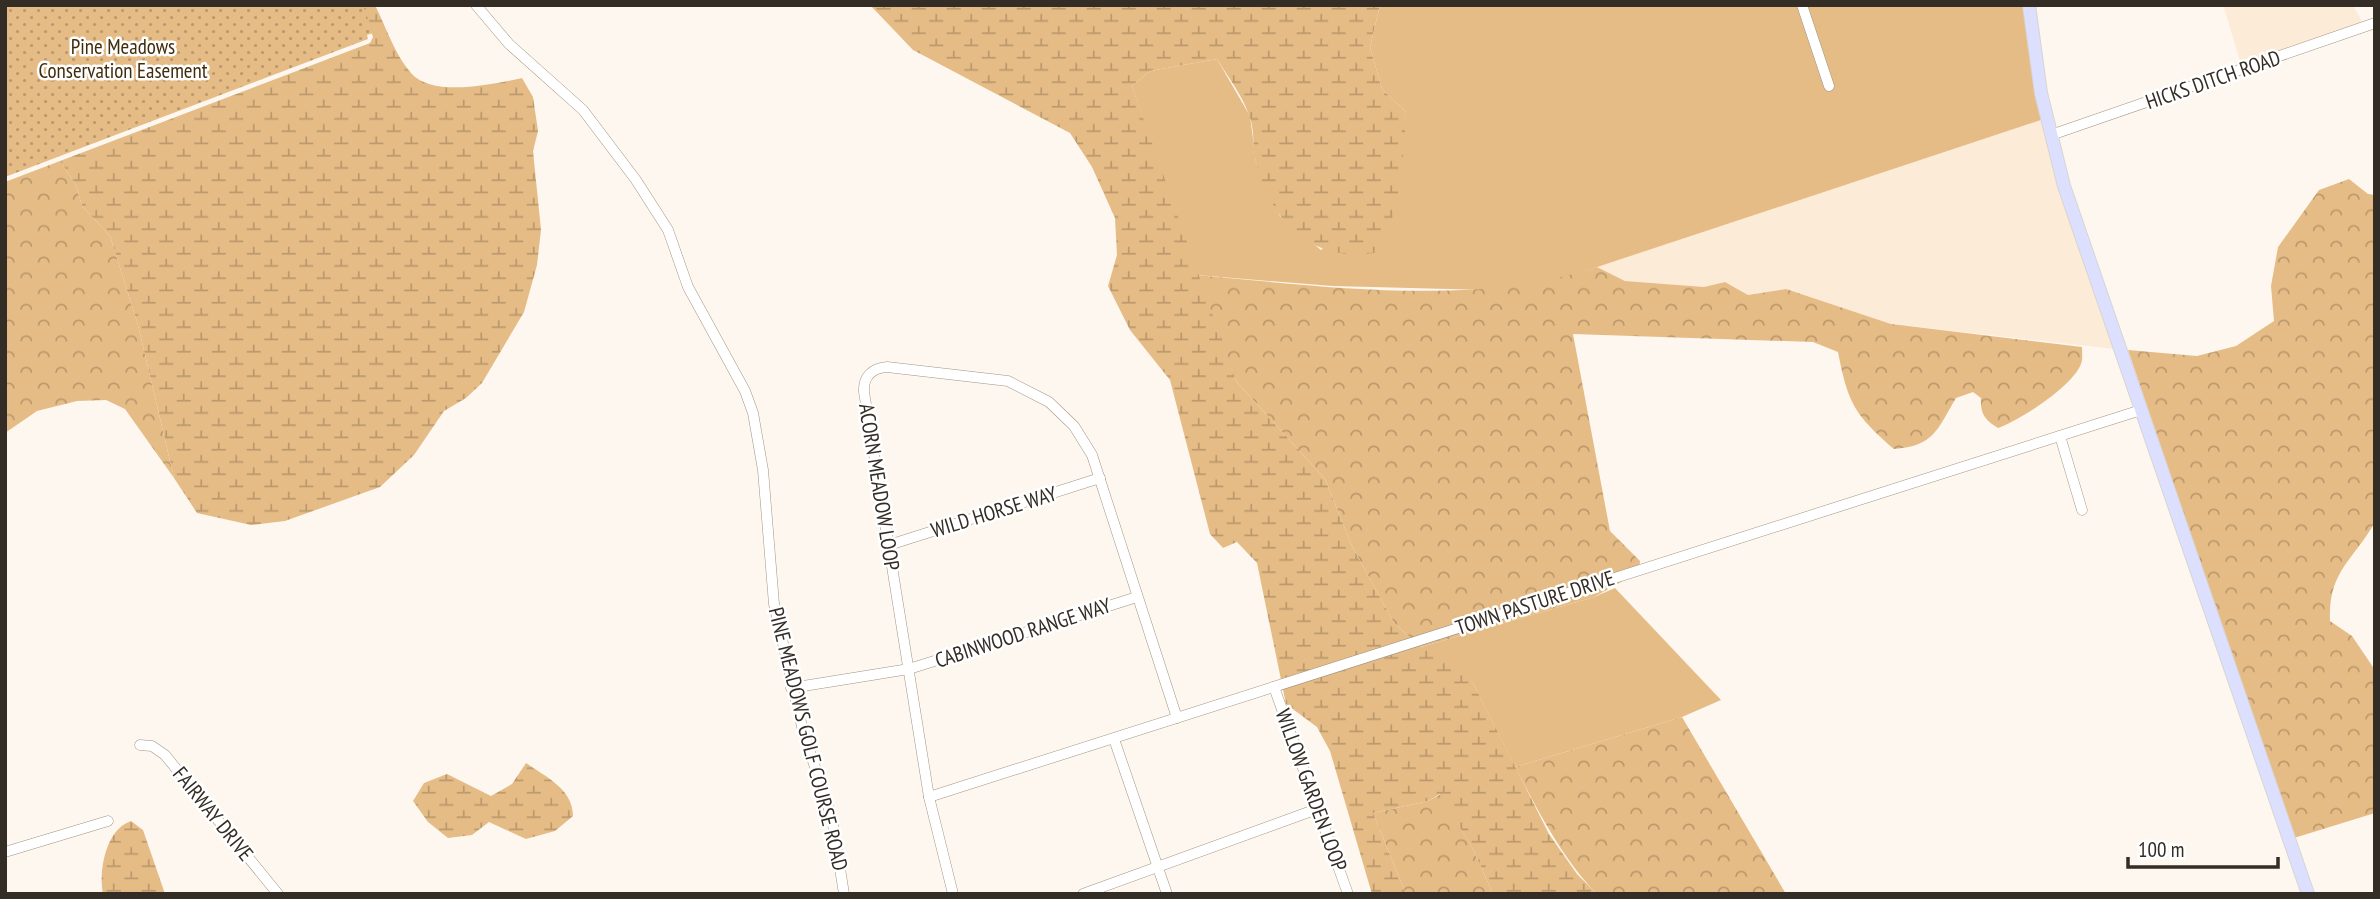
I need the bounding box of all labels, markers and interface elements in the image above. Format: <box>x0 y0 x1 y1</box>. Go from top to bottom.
park label: Pine Meadows Conservation Easement <box>39 33 208 84</box>
street label: HICKS DITCH ROAD <box>2142 44 2284 115</box>
street label: ACORN MEADOW LOOP <box>853 401 906 572</box>
street label: WILD HORSE WAY <box>928 479 1060 543</box>
street label: TOWN PASTURE DRIVE <box>1452 564 1618 641</box>
street label: CABINWOOD RANGE WAY <box>931 591 1115 674</box>
street label: PINE MEADOWS GOLF COURSE ROAD <box>763 604 854 873</box>
street label: WILLOW GARDEN LOOP <box>1270 705 1353 875</box>
street label: FAIRWAY DRIVE <box>167 761 260 866</box>
scale bar <box>2128 825 2278 869</box>
text: 100 m <box>2138 836 2184 863</box>

